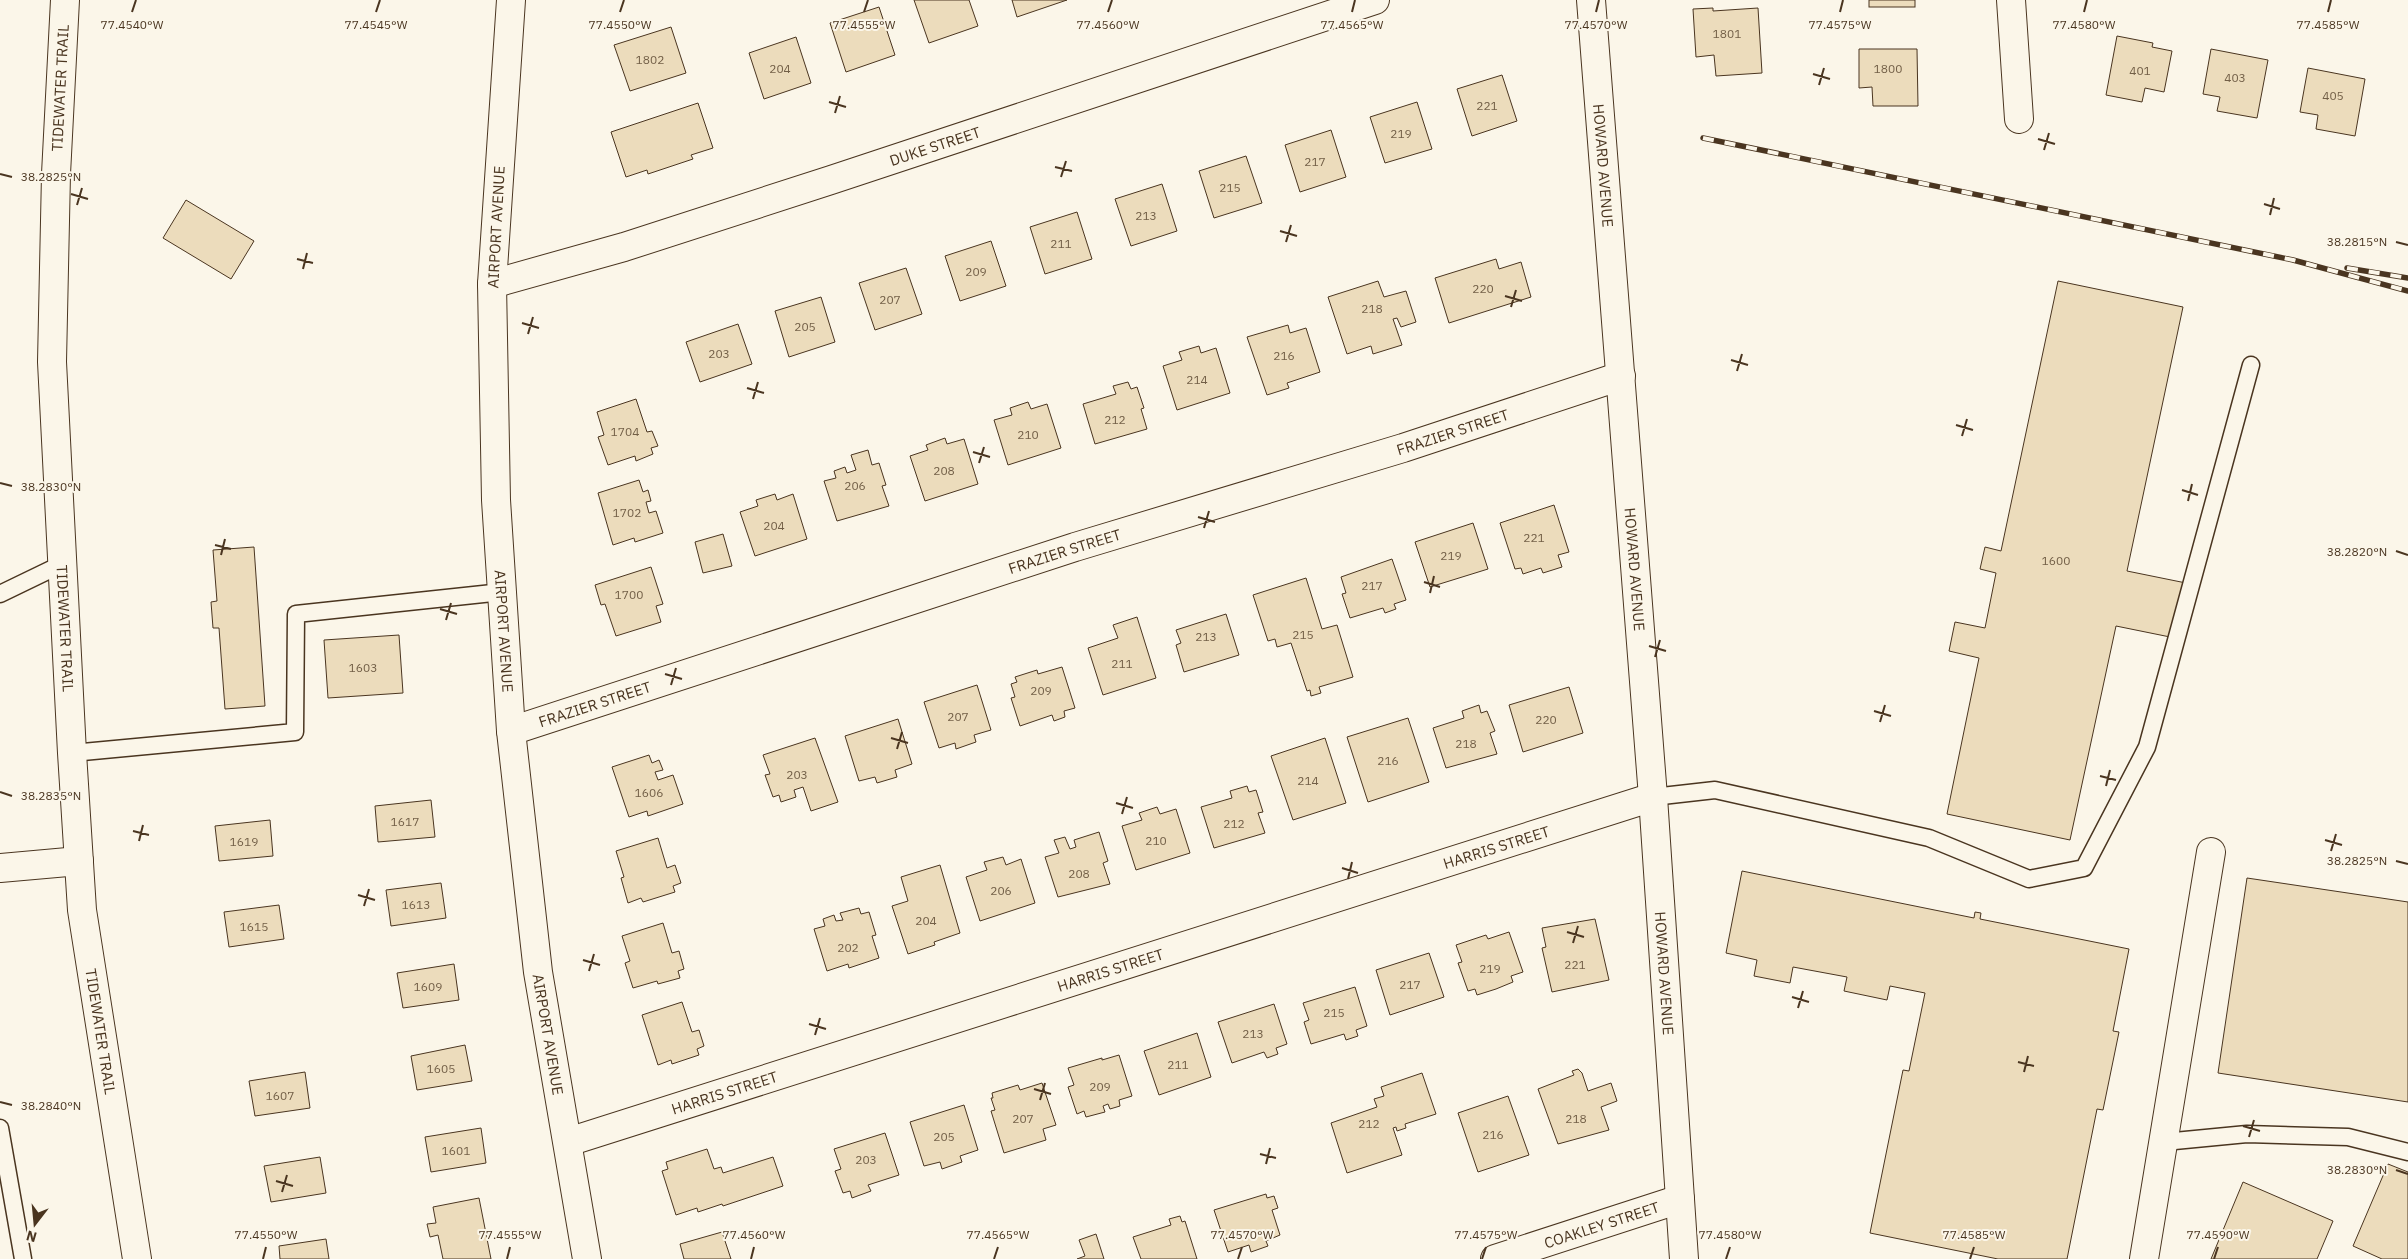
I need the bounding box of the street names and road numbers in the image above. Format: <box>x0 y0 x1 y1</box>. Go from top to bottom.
street label: TIDEWATER TRAIL <box>47 24 73 152</box>
street label: HOWARD AVENUE <box>1590 103 1618 228</box>
street label: DUKE STREET <box>887 122 983 170</box>
street label: AIRPORT AVENUE <box>483 165 509 289</box>
street label: FRAZIER STREET <box>1394 404 1511 459</box>
street label: HOWARD AVENUE <box>1621 507 1650 632</box>
street label: FRAZIER STREET <box>1006 524 1123 578</box>
street label: TIDEWATER TRAIL <box>53 564 78 693</box>
street label: AIRPORT AVENUE <box>491 569 518 693</box>
street label: FRAZIER STREET <box>536 676 654 731</box>
street label: HARRIS STREET <box>1441 821 1552 873</box>
street label: HOWARD AVENUE <box>1651 911 1678 1036</box>
street label: HARRIS STREET <box>1055 944 1166 995</box>
street label: TIDEWATER TRAIL <box>82 967 120 1096</box>
street label: AIRPORT AVENUE <box>529 972 568 1097</box>
street label: HARRIS STREET <box>669 1066 780 1118</box>
street label: COAKLEY STREET <box>1542 1197 1662 1252</box>

